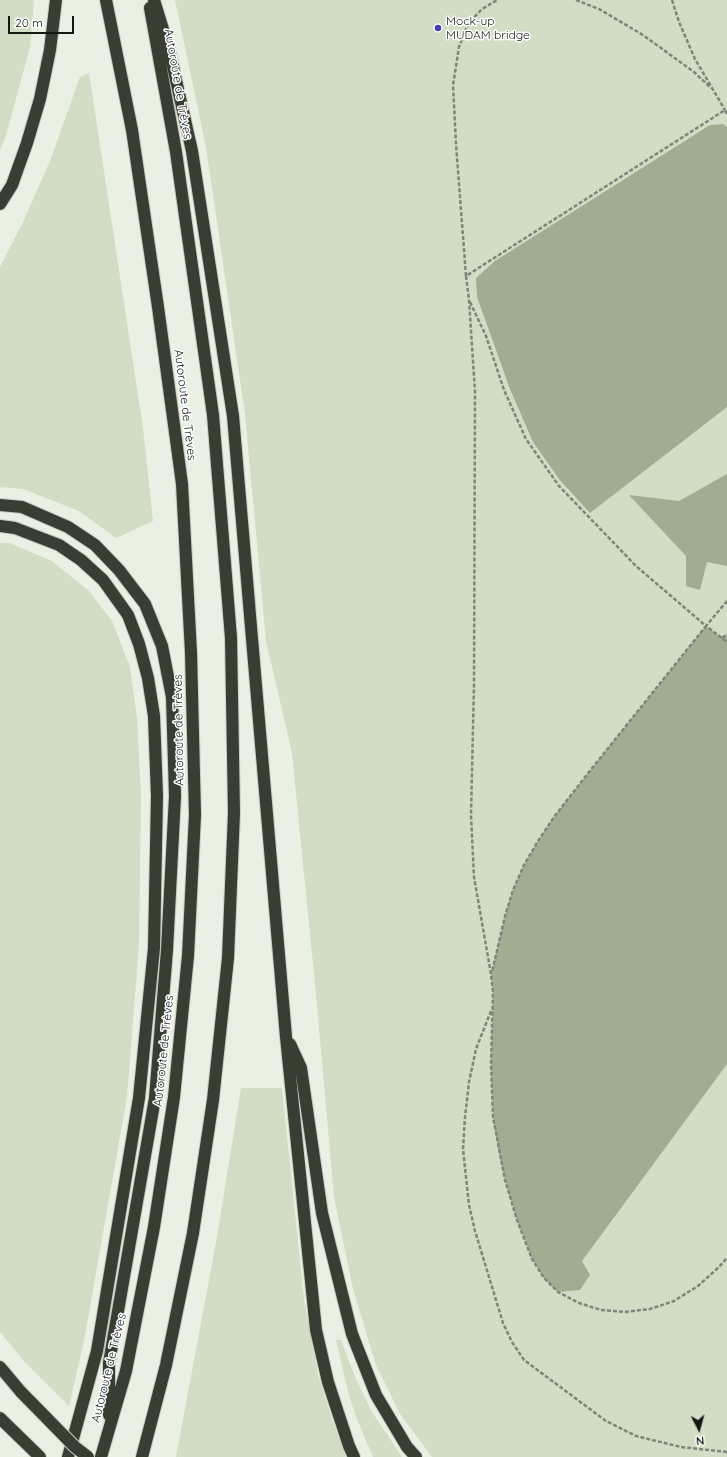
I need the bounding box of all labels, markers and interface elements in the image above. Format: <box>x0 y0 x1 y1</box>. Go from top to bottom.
scale bar <box>10 8 76 34</box>
place label: Mock-up MUDAM bridge <box>446 14 530 42</box>
text: 20 m <box>15 15 43 30</box>
marker: Mock-up MUDAM bridge <box>433 23 443 33</box>
street label: Autoroute de Trèves <box>161 28 195 140</box>
street label: Autoroute de Trèves <box>171 349 199 461</box>
street label: Autoroute de Trèves <box>171 674 187 786</box>
street label: Autoroute de Trèves <box>151 995 177 1107</box>
street label: Autoroute de Trèves <box>88 1312 130 1424</box>
north arrow <box>679 1409 719 1449</box>
text: N <box>695 1434 705 1448</box>

